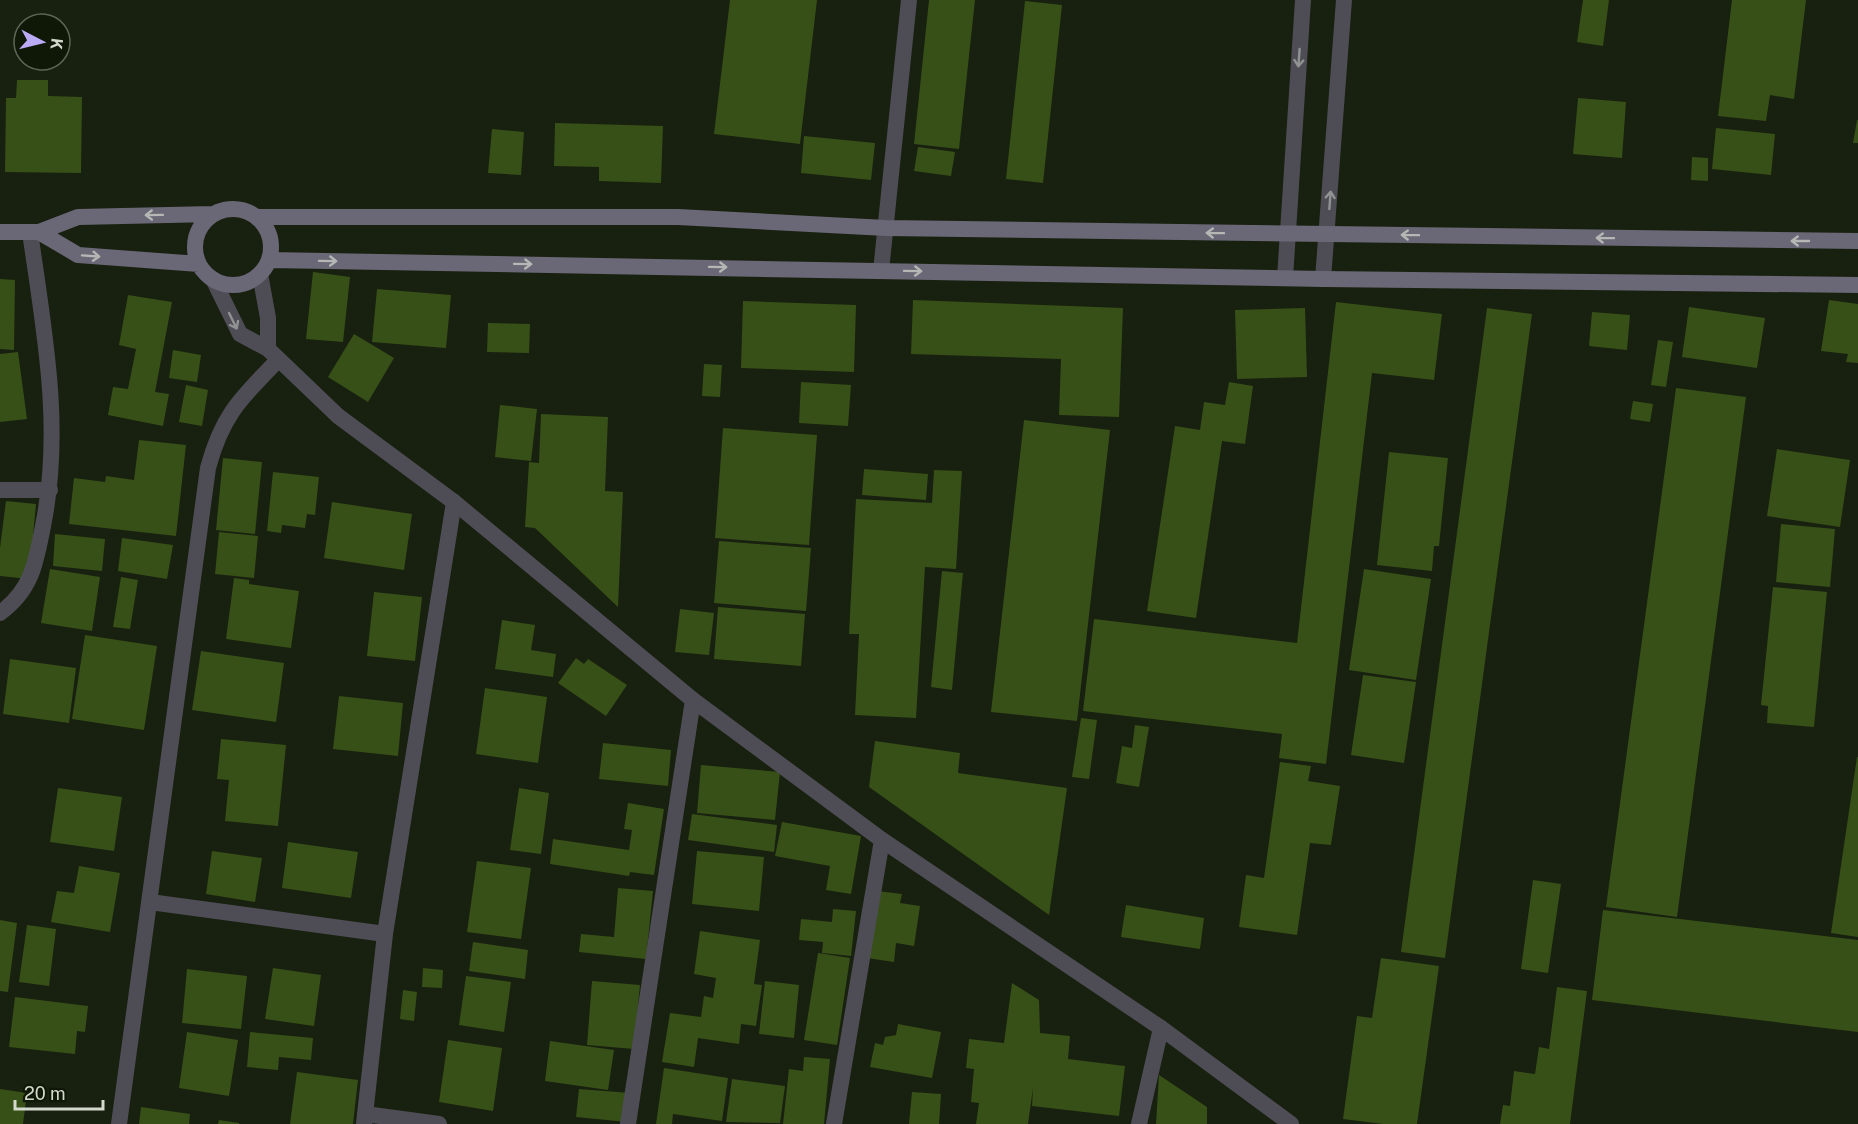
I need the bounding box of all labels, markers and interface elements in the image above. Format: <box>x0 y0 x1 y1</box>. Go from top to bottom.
north arrow <box>12 12 72 72</box>
text: K <box>46 37 67 51</box>
one-way arrow <box>1293 48 1304 68</box>
one-way arrow <box>1325 190 1336 210</box>
one-way arrow <box>145 209 165 221</box>
one-way arrow <box>1205 227 1225 239</box>
one-way arrow <box>1400 229 1420 241</box>
one-way arrow <box>1595 232 1615 244</box>
one-way arrow <box>1790 235 1810 247</box>
one-way arrow <box>80 251 100 262</box>
one-way arrow <box>318 255 338 266</box>
one-way arrow <box>512 258 532 270</box>
one-way arrow <box>707 262 727 273</box>
one-way arrow <box>902 266 922 277</box>
one-way arrow <box>228 312 240 330</box>
scale bar <box>15 1073 104 1111</box>
text: 20 m <box>24 1083 66 1104</box>

